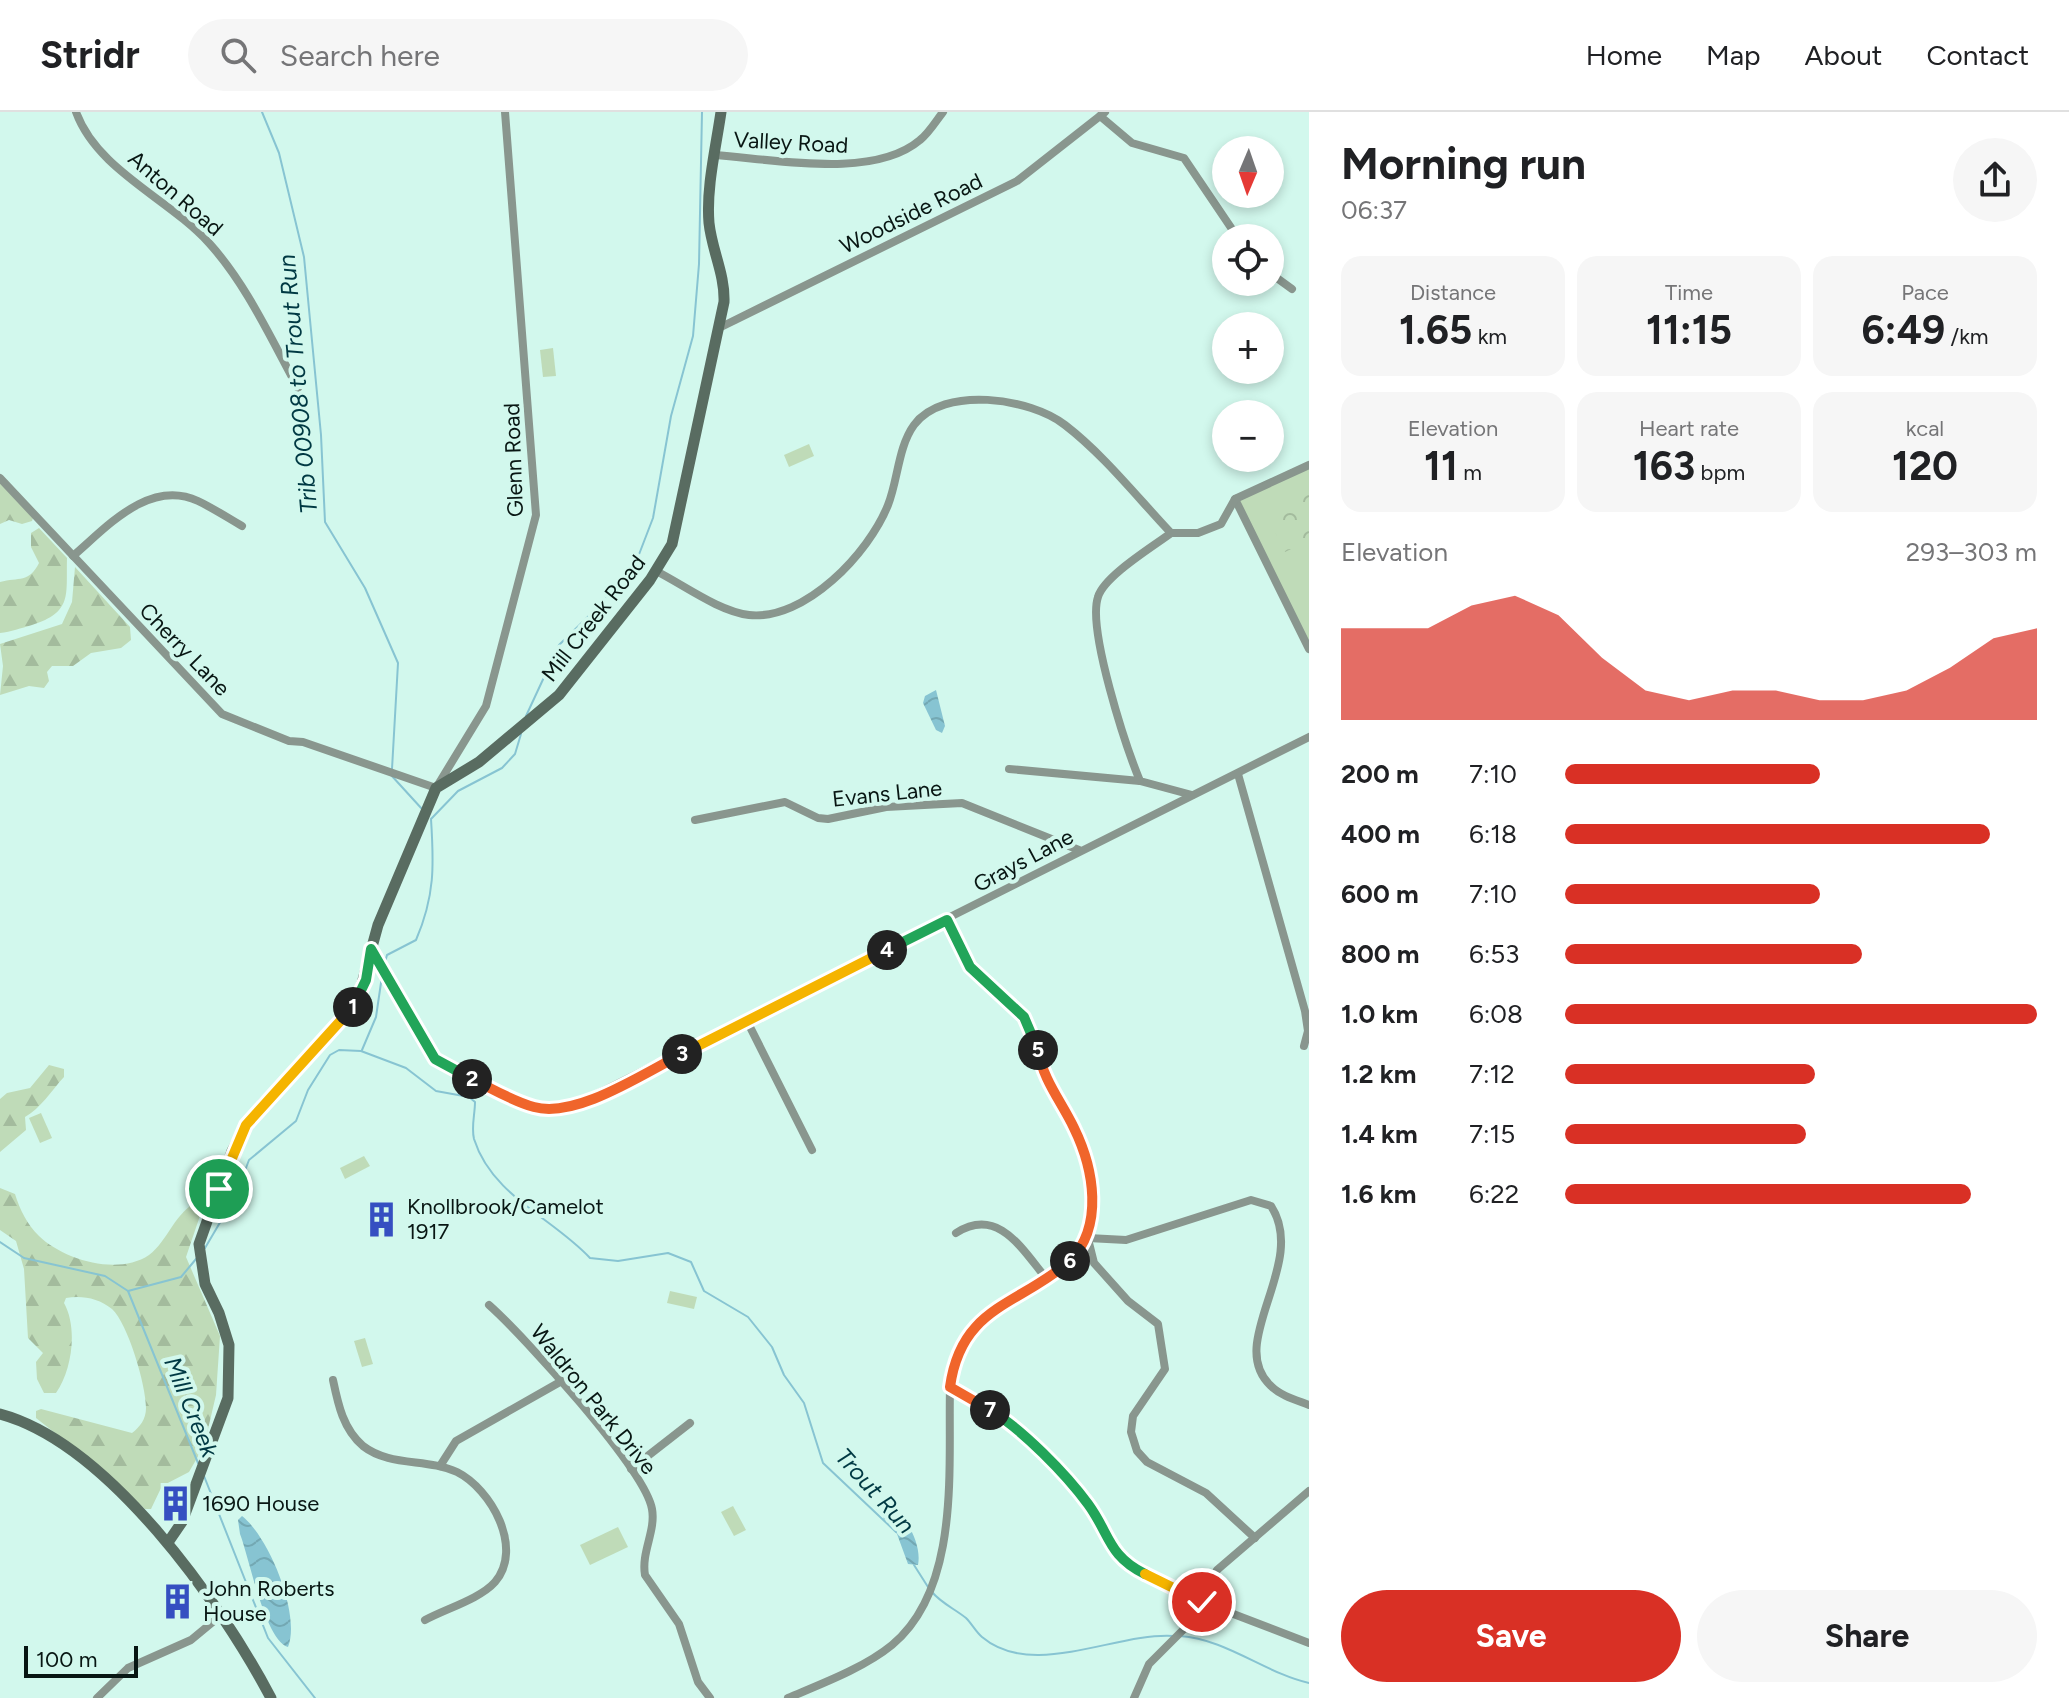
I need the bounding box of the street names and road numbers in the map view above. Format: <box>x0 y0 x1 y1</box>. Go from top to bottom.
street label: Valley Road <box>733 126 849 159</box>
street label: Anton Road <box>123 145 229 242</box>
street label: Woodside Road <box>836 167 987 260</box>
street label: Glenn Road <box>498 402 529 518</box>
street label: Mill Creek Road <box>536 550 651 687</box>
street label: Cherry Lane <box>134 597 236 702</box>
street label: Evans Lane <box>831 774 943 813</box>
street label: Grays Lane <box>969 823 1078 898</box>
street label: Waldron Park Drive <box>525 1319 662 1480</box>

